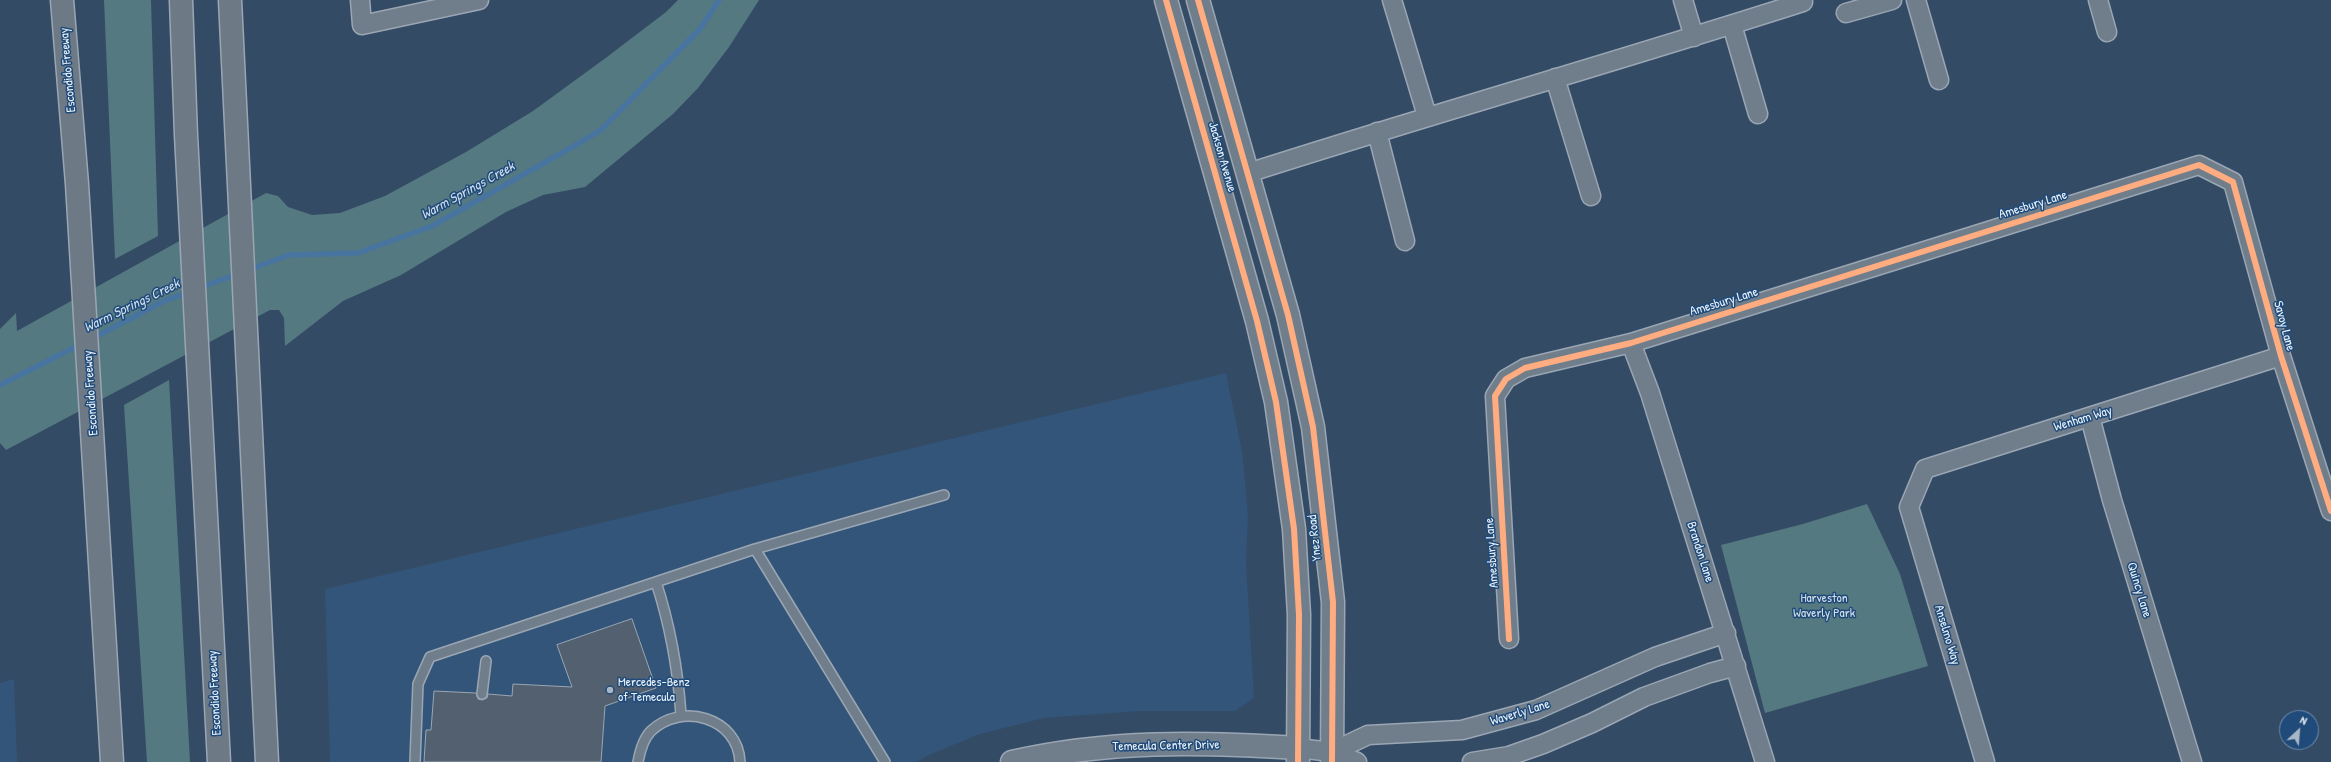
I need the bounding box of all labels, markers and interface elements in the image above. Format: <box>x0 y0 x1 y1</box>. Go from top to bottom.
street label: Escondido Freeway <box>57 27 79 113</box>
street label: Jackson Avenue <box>1205 120 1239 194</box>
water label: Warm Springs Creek <box>418 158 518 224</box>
street label: Amesbury Lane <box>1997 187 2069 223</box>
water label: Warm Springs Creek <box>81 276 183 336</box>
street label: Amesbury Lane <box>1688 284 1760 320</box>
street label: Savoy Lane <box>2270 299 2298 353</box>
street label: Escondido Freeway <box>80 350 102 436</box>
street label: Wenham Way <box>2052 403 2114 435</box>
street label: Ynez Road <box>1305 514 1325 562</box>
street label: Amesbury Lane <box>1482 517 1502 589</box>
street label: Brandon Lane <box>1683 520 1717 584</box>
street label: Quincy Lane <box>2123 560 2155 620</box>
park label: Harveston Waverly Park <box>1793 591 1855 622</box>
street label: Anselmo Way <box>1931 603 1963 667</box>
street label: Escondido Freeway <box>205 650 225 736</box>
place label: Mercedes-Benz of Temecula <box>618 675 690 706</box>
marker: Mercedes-Benz of Temecula <box>605 685 615 695</box>
street label: Waverly Lane <box>1488 697 1552 729</box>
north arrow <box>2279 710 2319 750</box>
text: N <box>2298 713 2310 728</box>
street label: Temecula Center Drive <box>1112 737 1220 755</box>

